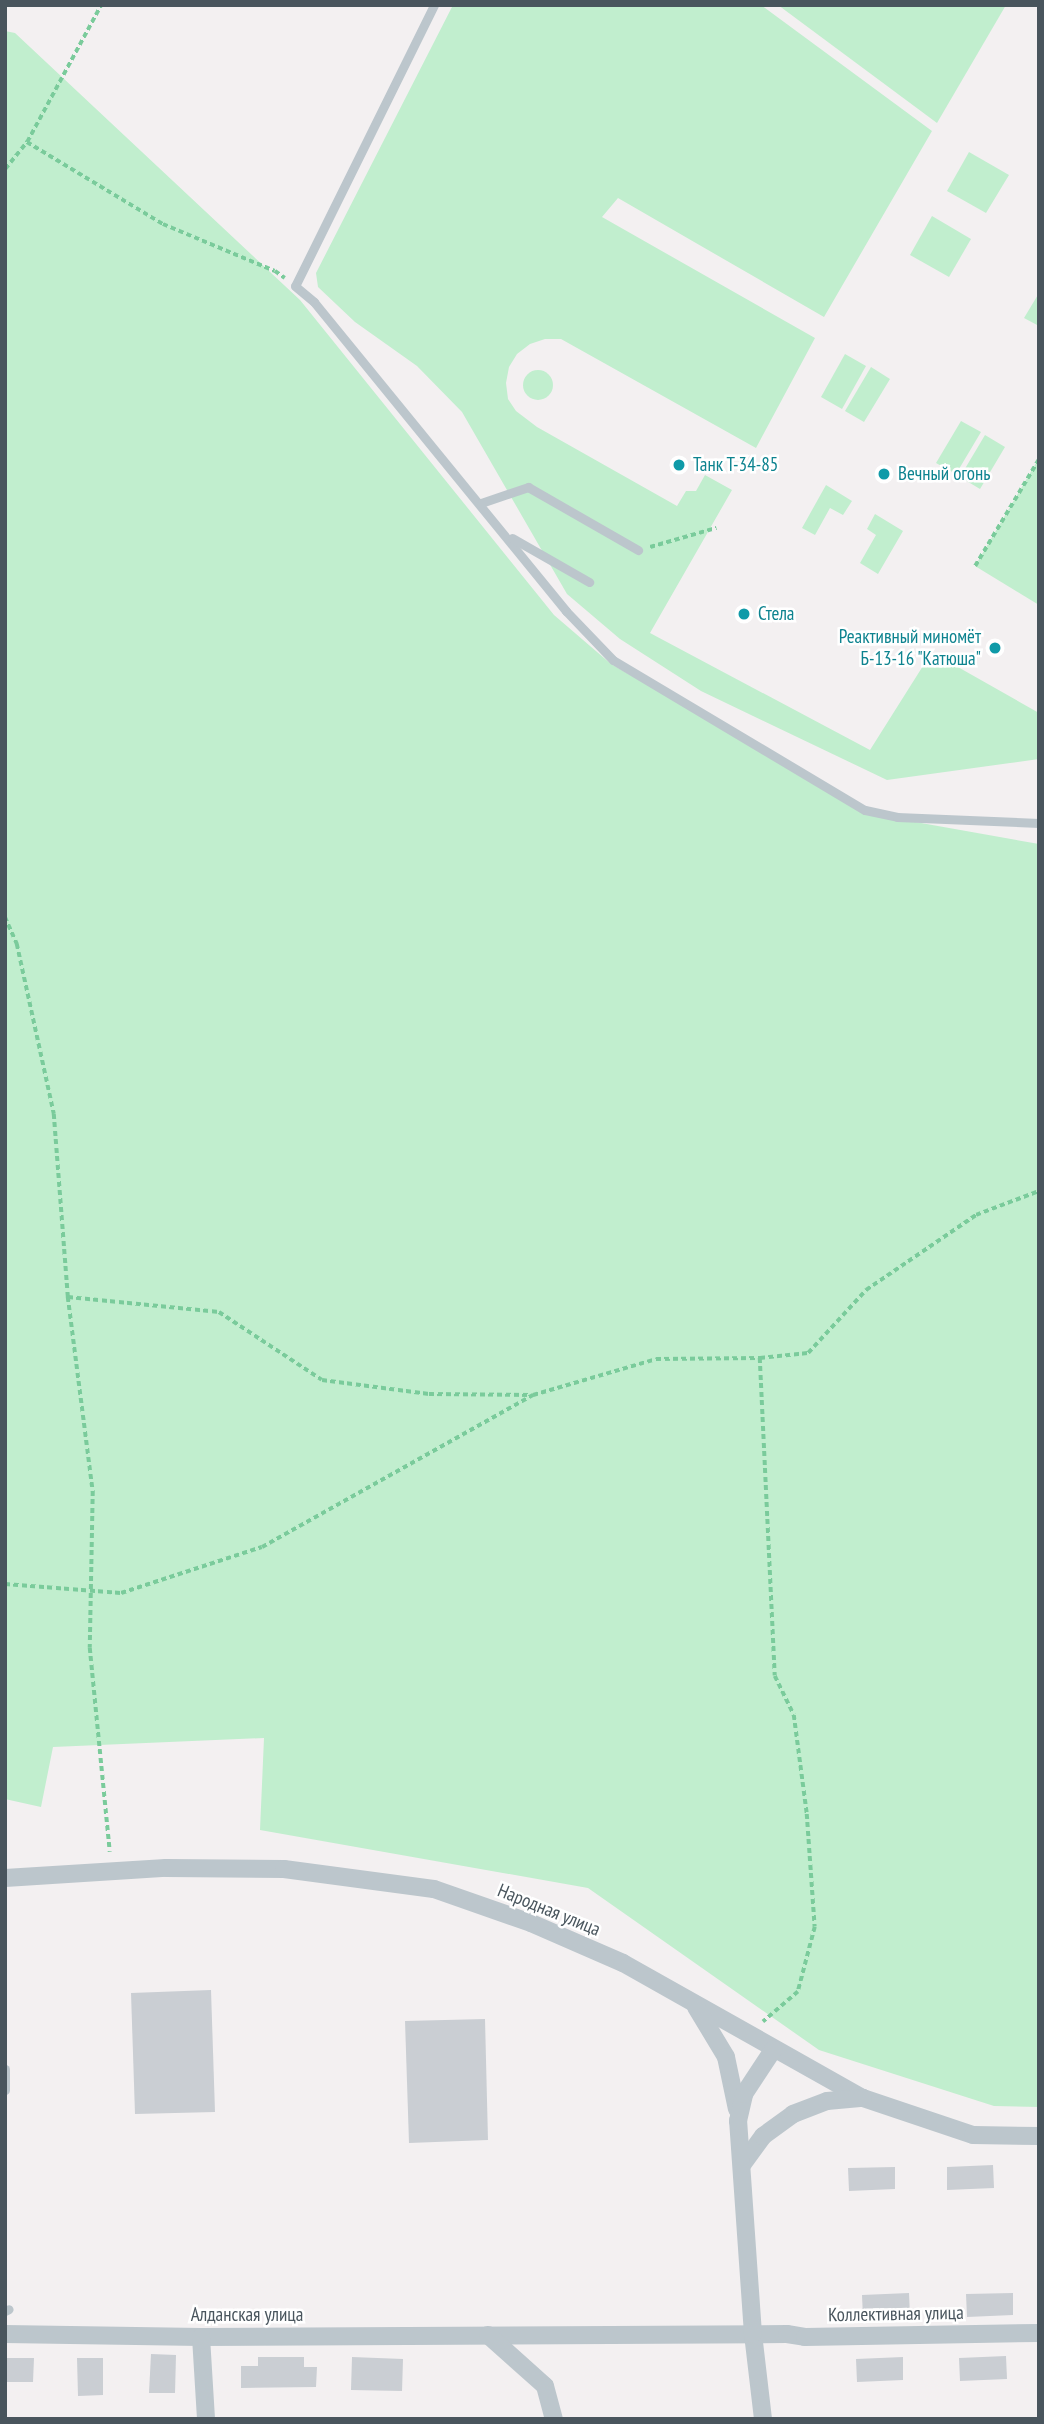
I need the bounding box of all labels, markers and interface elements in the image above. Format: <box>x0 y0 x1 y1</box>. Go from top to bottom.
place label: Танк Т-34-85 <box>693 454 779 476</box>
marker: Танк Т-34-85 <box>671 457 687 473</box>
place label: Вечный огонь <box>898 463 990 485</box>
marker: Вечный огонь <box>876 466 892 482</box>
place label: Стела <box>758 603 794 625</box>
marker: Стела <box>736 606 752 622</box>
place label: Реактивный миномёт Б-13-16 "Катюша" <box>839 626 981 670</box>
marker: Реактивный миномёт Б-13-16 "Катюша" <box>987 640 1003 656</box>
street label: Народная улица <box>494 1879 604 1941</box>
street label: Коллективная улица <box>828 2301 964 2327</box>
street label: Алданская улица <box>191 2304 303 2326</box>

